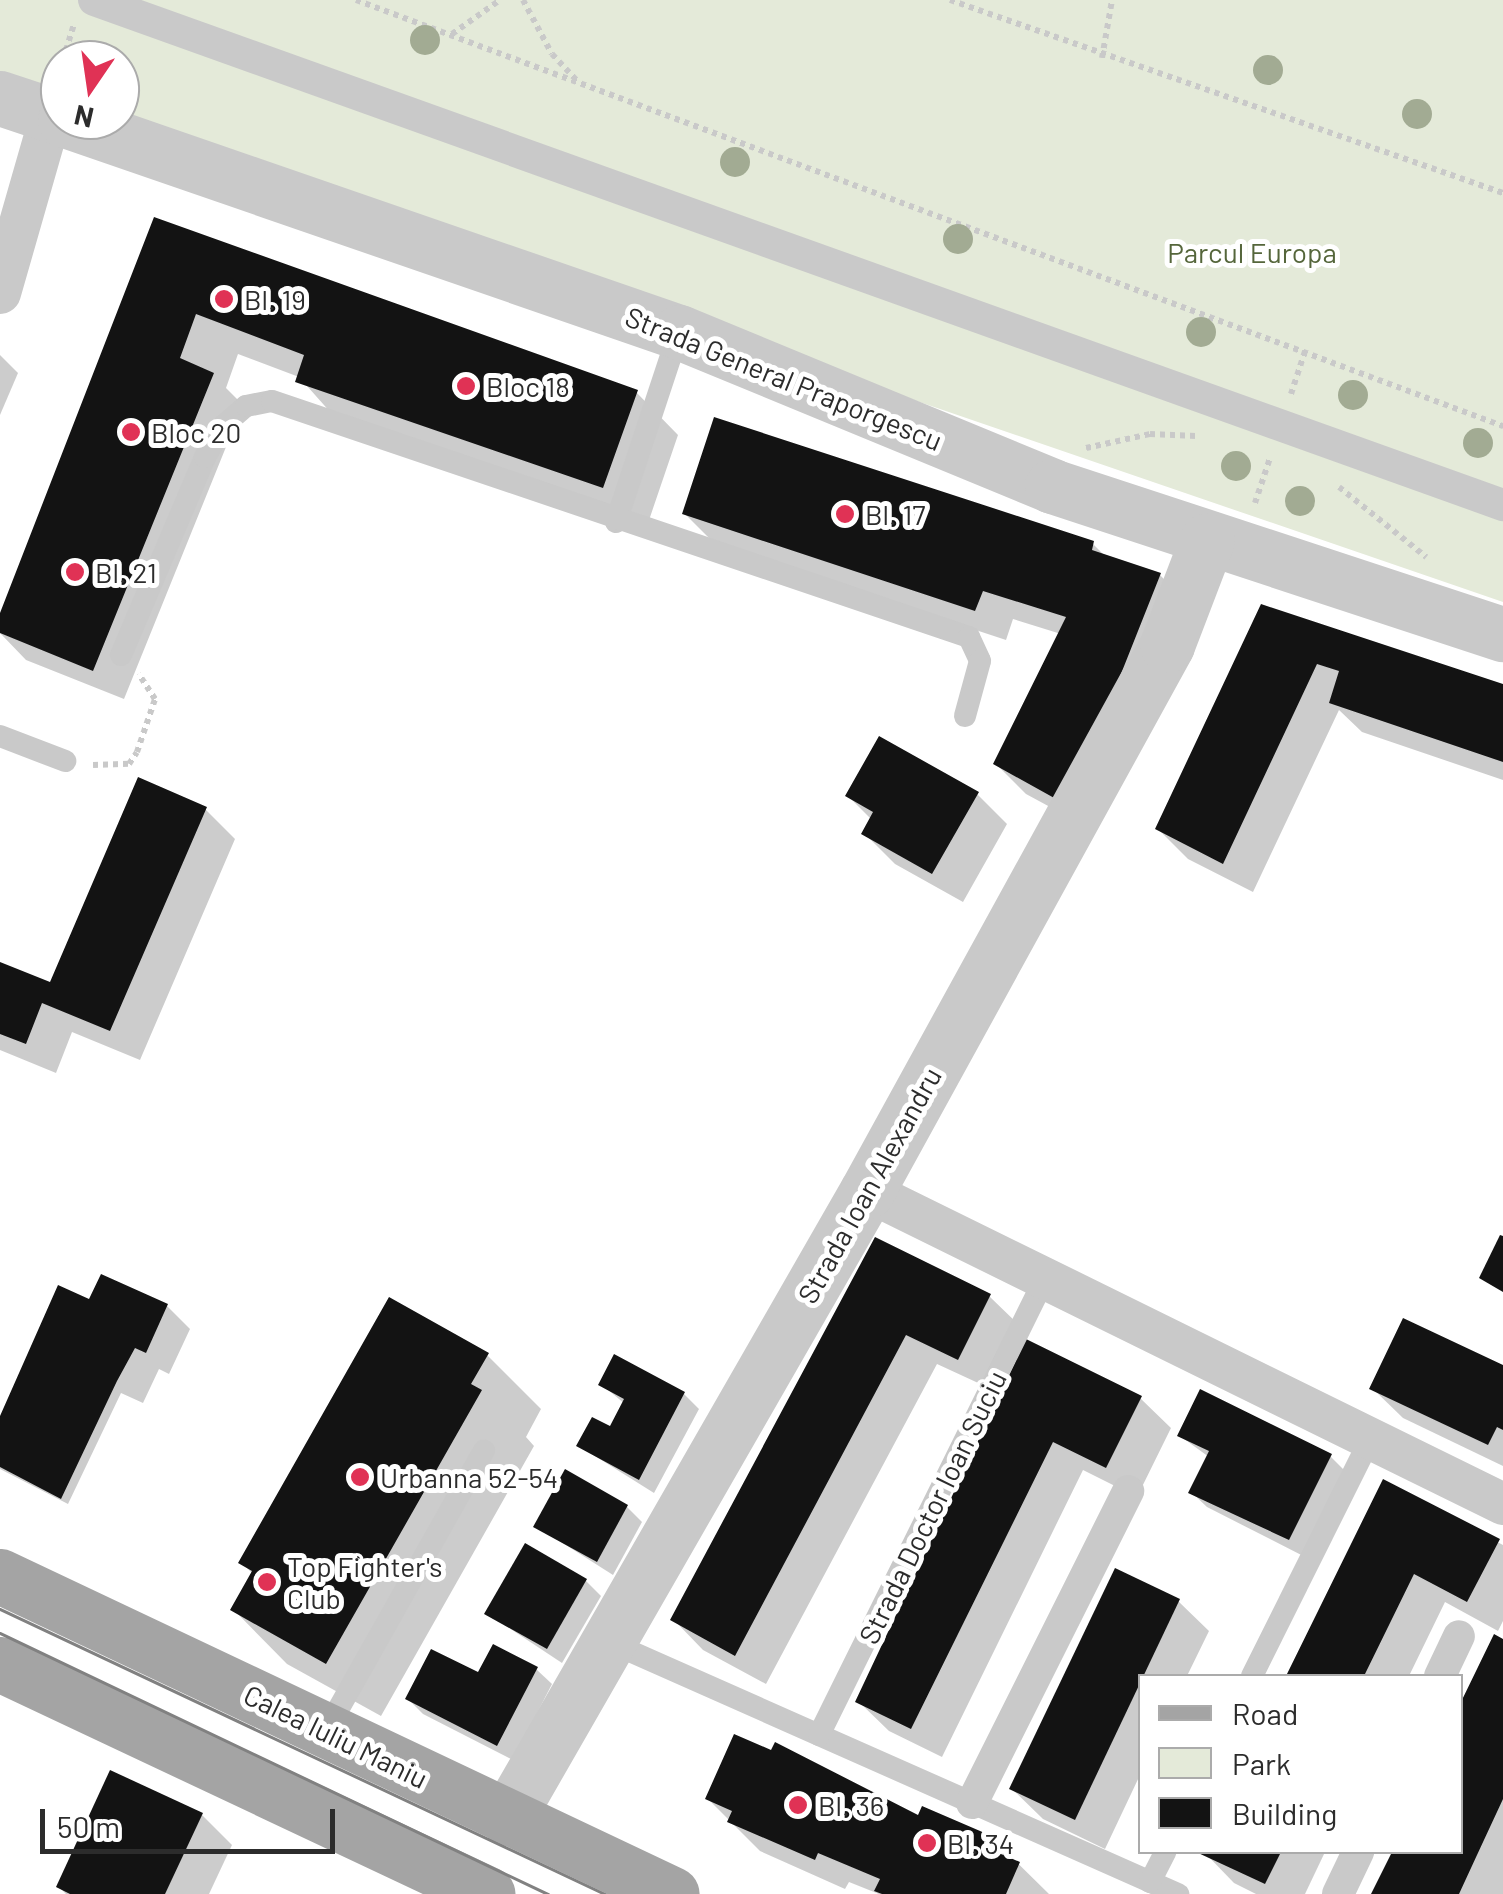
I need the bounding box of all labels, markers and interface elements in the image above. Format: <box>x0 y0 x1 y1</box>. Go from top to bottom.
north arrow <box>40 40 140 140</box>
text: N <box>71 99 97 136</box>
park label: Parcul Europa <box>1167 235 1337 269</box>
place label: Bl. 19 <box>244 282 306 316</box>
marker: Bl. 19 <box>213 288 235 310</box>
street label: Strada General Praporgescu <box>621 299 947 457</box>
place label: Bloc 18 <box>486 369 570 403</box>
marker: Bloc 18 <box>455 375 477 397</box>
place label: Bloc 20 <box>151 415 241 449</box>
marker: Bloc 20 <box>120 421 142 443</box>
place label: Bl. 17 <box>865 497 925 531</box>
marker: Bl. 17 <box>834 503 856 525</box>
place label: Bl. 21 <box>95 555 157 589</box>
marker: Bl. 21 <box>64 561 86 583</box>
street label: Strada Ioan Alexandru <box>790 1061 948 1309</box>
street label: Strada Doctor Ioan Suciu <box>851 1365 1013 1649</box>
place label: Urbanna 52-54 <box>380 1460 558 1494</box>
marker: Urbanna 52-54 <box>349 1466 371 1488</box>
place label: Top Fighter's Club <box>287 1549 443 1615</box>
marker: Top Fighter's Club <box>256 1571 278 1593</box>
legend <box>1138 1674 1463 1854</box>
street label: Calea Iuliu Maniu <box>239 1677 433 1795</box>
text: Road <box>1232 1695 1298 1731</box>
text: Park <box>1232 1745 1291 1781</box>
place label: Bl. 36 <box>818 1788 884 1822</box>
scale bar <box>45 1789 340 1851</box>
marker: Bl. 36 <box>787 1794 809 1816</box>
text: Building <box>1232 1795 1337 1831</box>
text: 50 m <box>57 1808 120 1844</box>
place label: Bl. 34 <box>947 1826 1014 1860</box>
marker: Bl. 34 <box>916 1832 938 1854</box>

